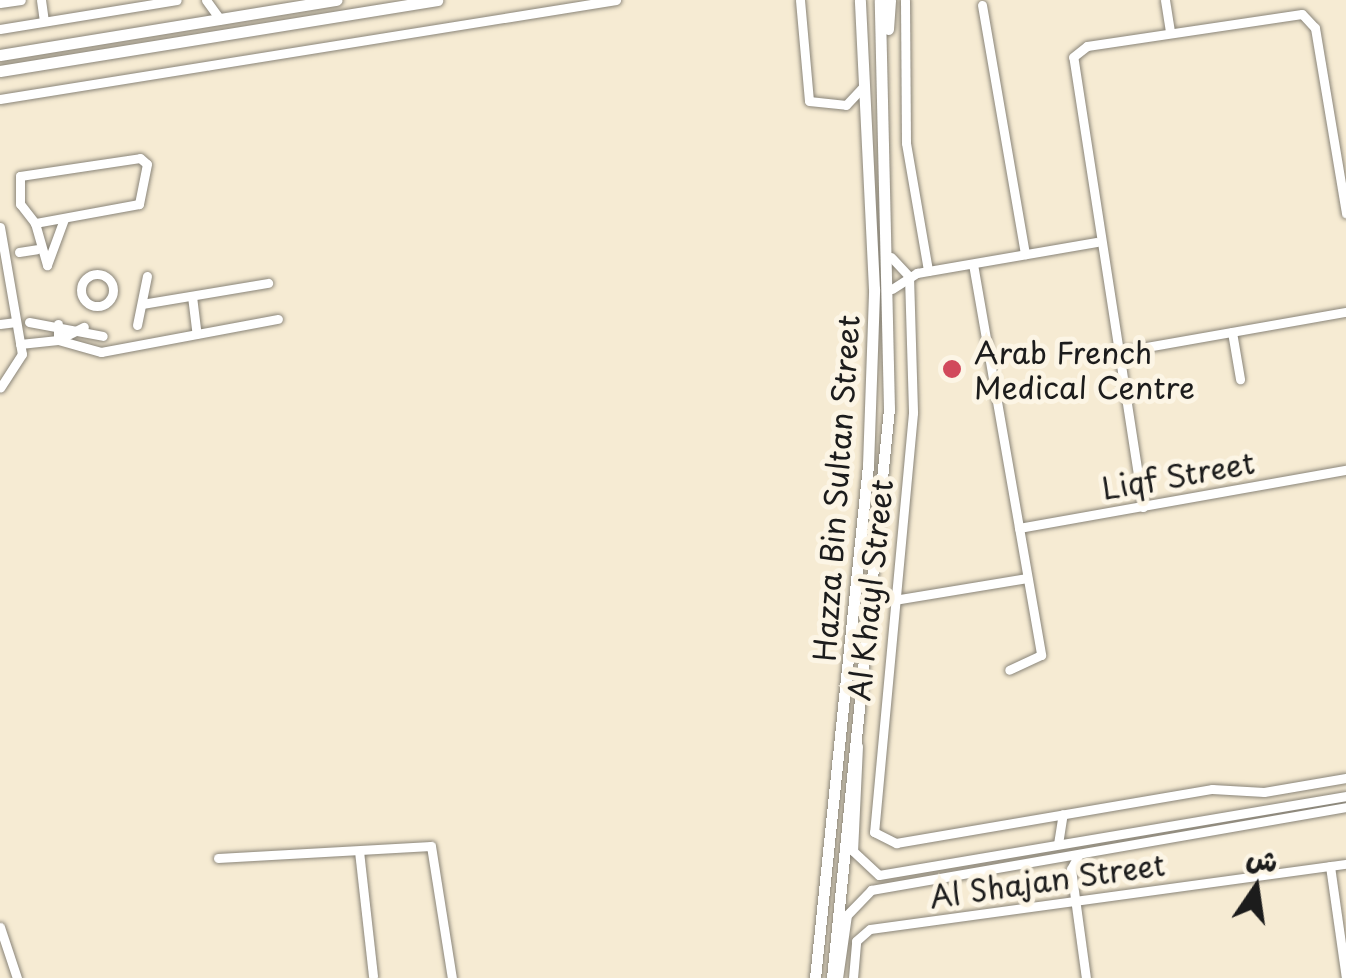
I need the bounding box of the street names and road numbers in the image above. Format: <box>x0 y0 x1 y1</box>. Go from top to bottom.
street label: Hazza Bin Sultan Street <box>806 313 866 663</box>
street label: Liqf Street <box>1098 444 1258 506</box>
street label: Al Khayl Street <box>840 476 900 704</box>
street label: Al Shajan Street <box>926 846 1168 914</box>

